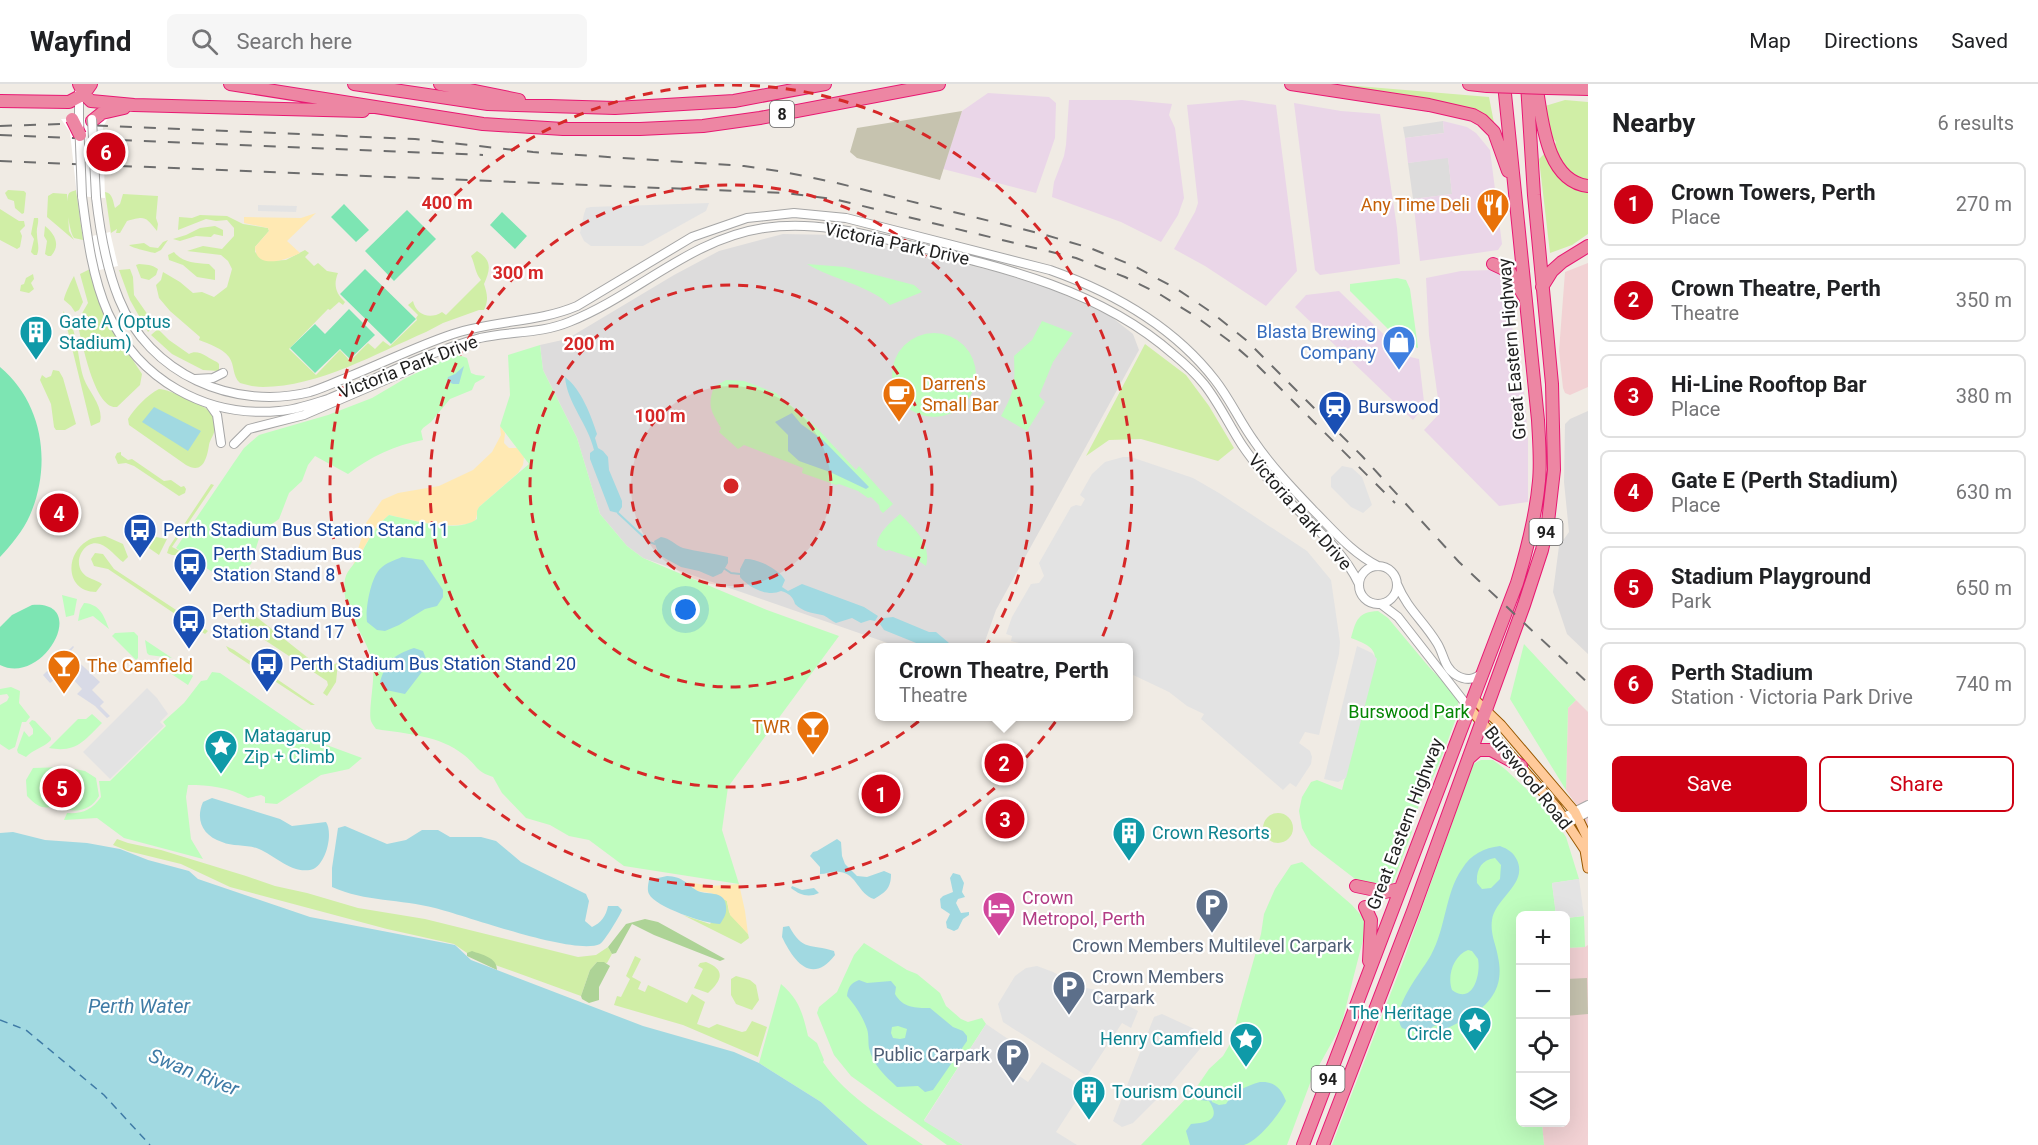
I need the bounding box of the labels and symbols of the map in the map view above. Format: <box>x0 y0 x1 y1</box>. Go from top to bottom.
road number: 8 <box>770 101 794 127</box>
pin: 6 <box>86 130 126 174</box>
restaurant icon: Any Time Deli <box>1475 187 1511 234</box>
text: 400 m <box>421 192 473 213</box>
place label: Any Time Deli <box>1361 194 1470 215</box>
street label: Victoria Park Drive <box>823 218 971 269</box>
street label: Great Eastern Highway <box>1493 257 1530 441</box>
text: 300 m <box>492 262 544 283</box>
place label: Gate A (Optus Stadium) <box>59 311 171 354</box>
building icon: Gate A (Optus Stadium) <box>18 314 54 361</box>
place label: Blasta Brewing Company <box>1257 321 1376 363</box>
shop icon: Blasta Brewing Company <box>1381 324 1417 371</box>
street label: Victoria Park Drive <box>335 330 480 403</box>
text: 200 m <box>563 333 615 354</box>
place label: Darren's Small Bar <box>922 373 999 415</box>
cafe icon: Darren's Small Bar <box>881 376 917 423</box>
station icon: Burswood <box>1317 389 1353 436</box>
place label: Burswood <box>1358 396 1439 417</box>
text: 100 m <box>634 405 686 426</box>
street label: Victoria Park Drive <box>1244 449 1357 574</box>
centre of rings <box>721 476 741 496</box>
pin: 4 <box>40 490 78 536</box>
bus stop icon: Perth Stadium Bus Station Stand 11 <box>122 512 158 559</box>
place label: Perth Stadium Bus Station Stand 11 <box>163 519 449 540</box>
road number: 94 <box>1530 519 1562 545</box>
place label: Perth Stadium Bus Station Stand 8 <box>213 543 362 585</box>
bus stop icon: Perth Stadium Bus Station Stand 8 <box>172 546 208 593</box>
your location <box>671 595 700 624</box>
place label: Perth Stadium Bus Station Stand 17 <box>212 600 361 642</box>
bus stop icon: Perth Stadium Bus Station Stand 17 <box>171 603 207 650</box>
bus stop icon: Perth Stadium Bus Station Stand 20 <box>249 646 285 693</box>
bar icon: The Camfield <box>46 648 82 695</box>
place label: Perth Stadium Bus Station Stand 20 <box>290 653 576 674</box>
place label: The Camfield <box>87 655 193 676</box>
park label: Burswood Park <box>1348 701 1471 722</box>
bar icon: TWR <box>795 709 831 756</box>
place label: TWR <box>752 716 790 737</box>
street label: Burswood Road <box>1480 722 1576 833</box>
place label: Matagarup Zip + Climb <box>244 725 335 767</box>
place icon: Matagarup Zip + Climb <box>203 728 239 775</box>
street label: Great Eastern Highway <box>1362 735 1447 913</box>
pin: 2 <box>984 740 1024 786</box>
pin: 5 <box>42 766 82 810</box>
pin: 1 <box>862 772 900 816</box>
pin: 3 <box>986 796 1024 842</box>
building icon: Crown Resorts <box>1111 815 1147 862</box>
place label: Crown Resorts <box>1152 822 1270 843</box>
place label: Crown Metropol, Perth <box>1022 887 1145 929</box>
parking icon: Crown Members Multilevel Carpark <box>1194 887 1230 934</box>
hotel icon: Crown Metropol, Perth <box>981 890 1017 937</box>
place label: Crown Members Multilevel Carpark <box>1072 935 1353 956</box>
place label: Crown Members Carpark <box>1092 966 1224 1008</box>
parking icon: Crown Members Carpark <box>1051 969 1087 1016</box>
water label: Perth Water <box>88 994 191 1018</box>
place label: The Heritage Circle <box>1349 1002 1452 1044</box>
place icon: The Heritage Circle <box>1457 1005 1493 1052</box>
place icon: Henry Camfield <box>1228 1021 1264 1068</box>
place label: Henry Camfield <box>1100 1028 1223 1049</box>
parking icon: Public Carpark <box>995 1037 1031 1084</box>
water label: Swan River <box>145 1043 244 1101</box>
place label: Public Carpark <box>873 1044 991 1065</box>
road number: 94 <box>1312 1066 1344 1092</box>
building icon: Tourism Council <box>1071 1074 1107 1121</box>
place label: Tourism Council <box>1112 1081 1242 1102</box>

